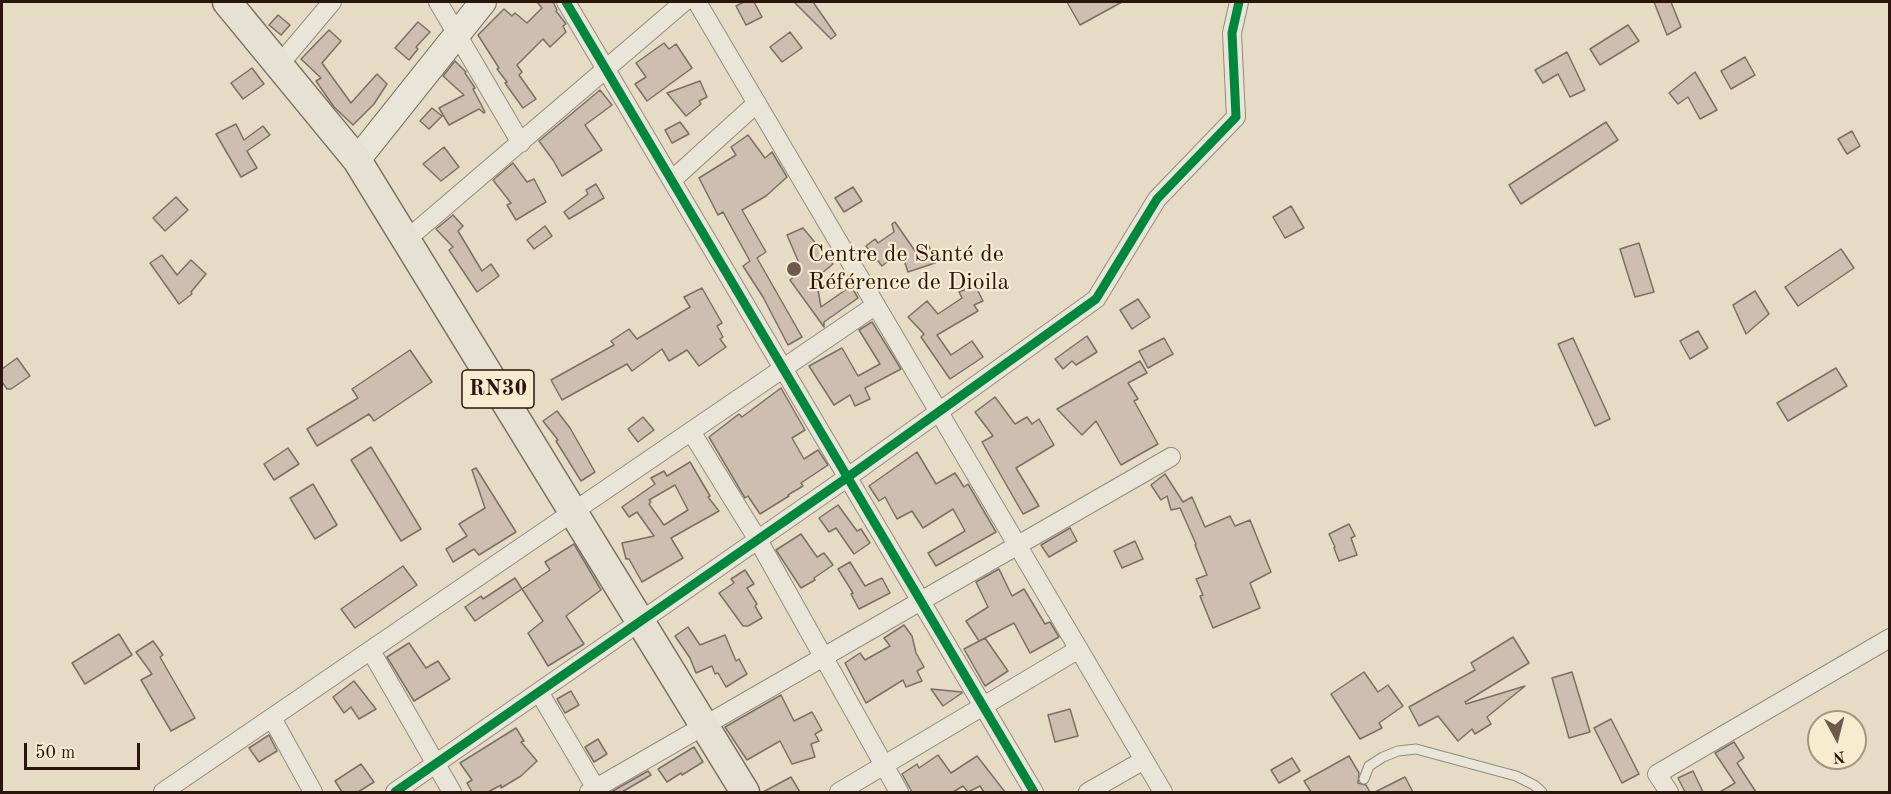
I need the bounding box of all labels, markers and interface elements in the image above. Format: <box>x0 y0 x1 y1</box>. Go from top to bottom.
place label: Centre de Santé de Référence de Dioila <box>808 241 1009 297</box>
marker: Centre de Santé de Référence de Dioila <box>785 260 803 278</box>
road number: RN30 <box>462 370 534 408</box>
north arrow <box>1807 710 1867 770</box>
scale bar <box>27 731 142 769</box>
text: 50 m <box>35 744 75 762</box>
text: N <box>1832 747 1846 765</box>

